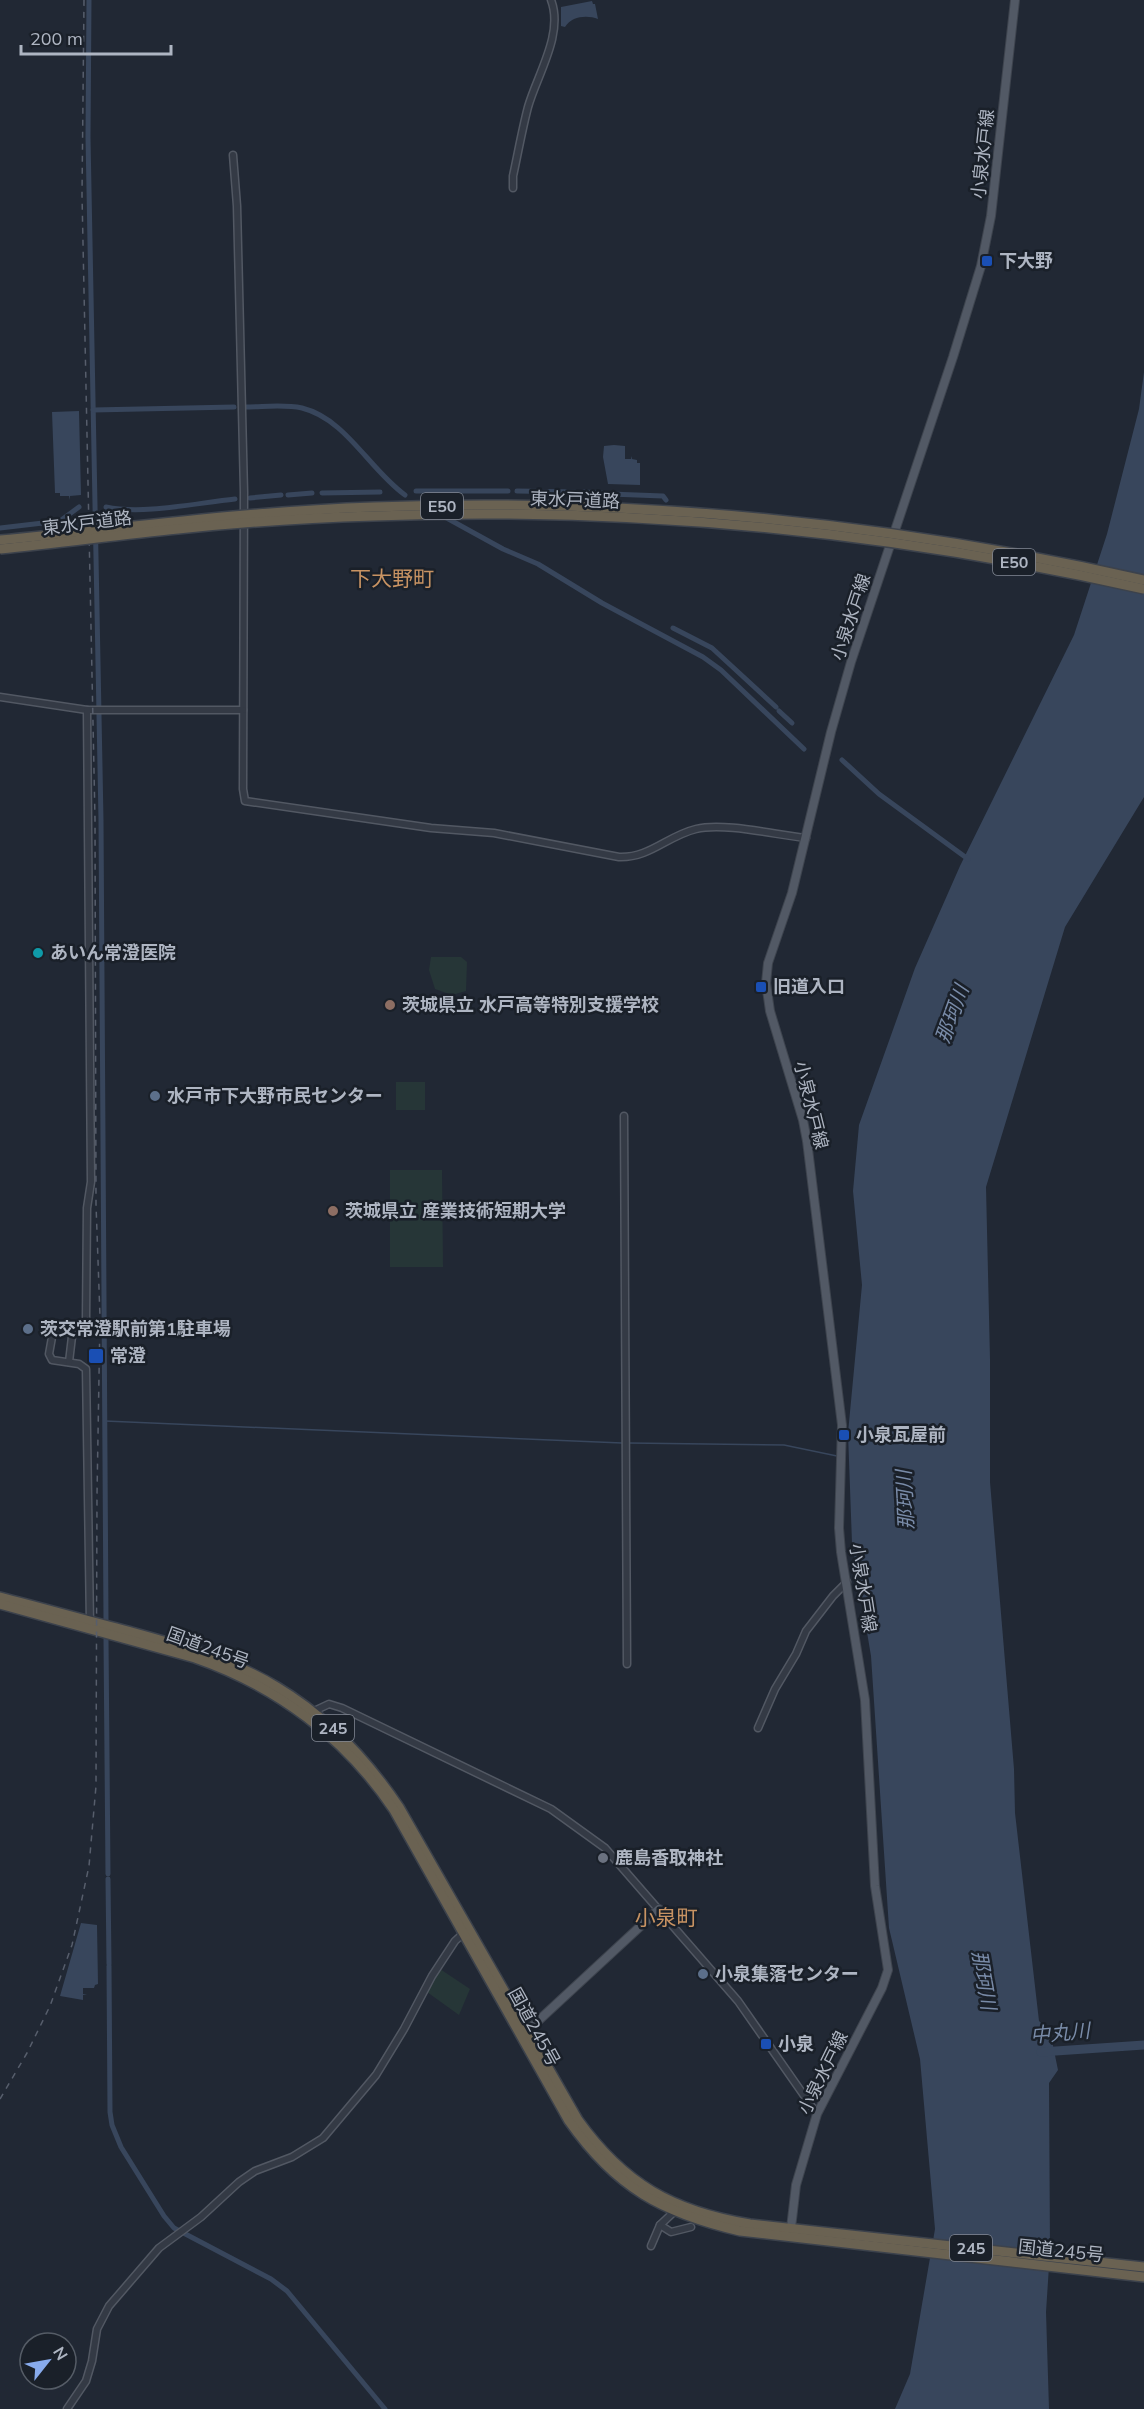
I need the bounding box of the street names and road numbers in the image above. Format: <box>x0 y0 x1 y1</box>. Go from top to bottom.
street label: 小泉水戸線 <box>966 108 999 200</box>
street label: 東水戸道路 <box>530 486 620 513</box>
road number: E50 <box>421 493 463 519</box>
street label: 東水戸道路 <box>41 506 133 539</box>
road number: E50 <box>993 549 1035 575</box>
street label: 小泉水戸線 <box>826 570 875 663</box>
street label: 小泉水戸線 <box>789 1058 834 1151</box>
street label: 小泉水戸線 <box>845 1542 882 1634</box>
street label: 国道245号 <box>164 1622 253 1673</box>
road number: 245 <box>312 1715 354 1741</box>
street label: 国道245号 <box>503 1983 565 2070</box>
street label: 小泉水戸線 <box>792 2027 853 2118</box>
road number: 245 <box>950 2235 992 2261</box>
street label: 国道245号 <box>1017 2235 1105 2266</box>

